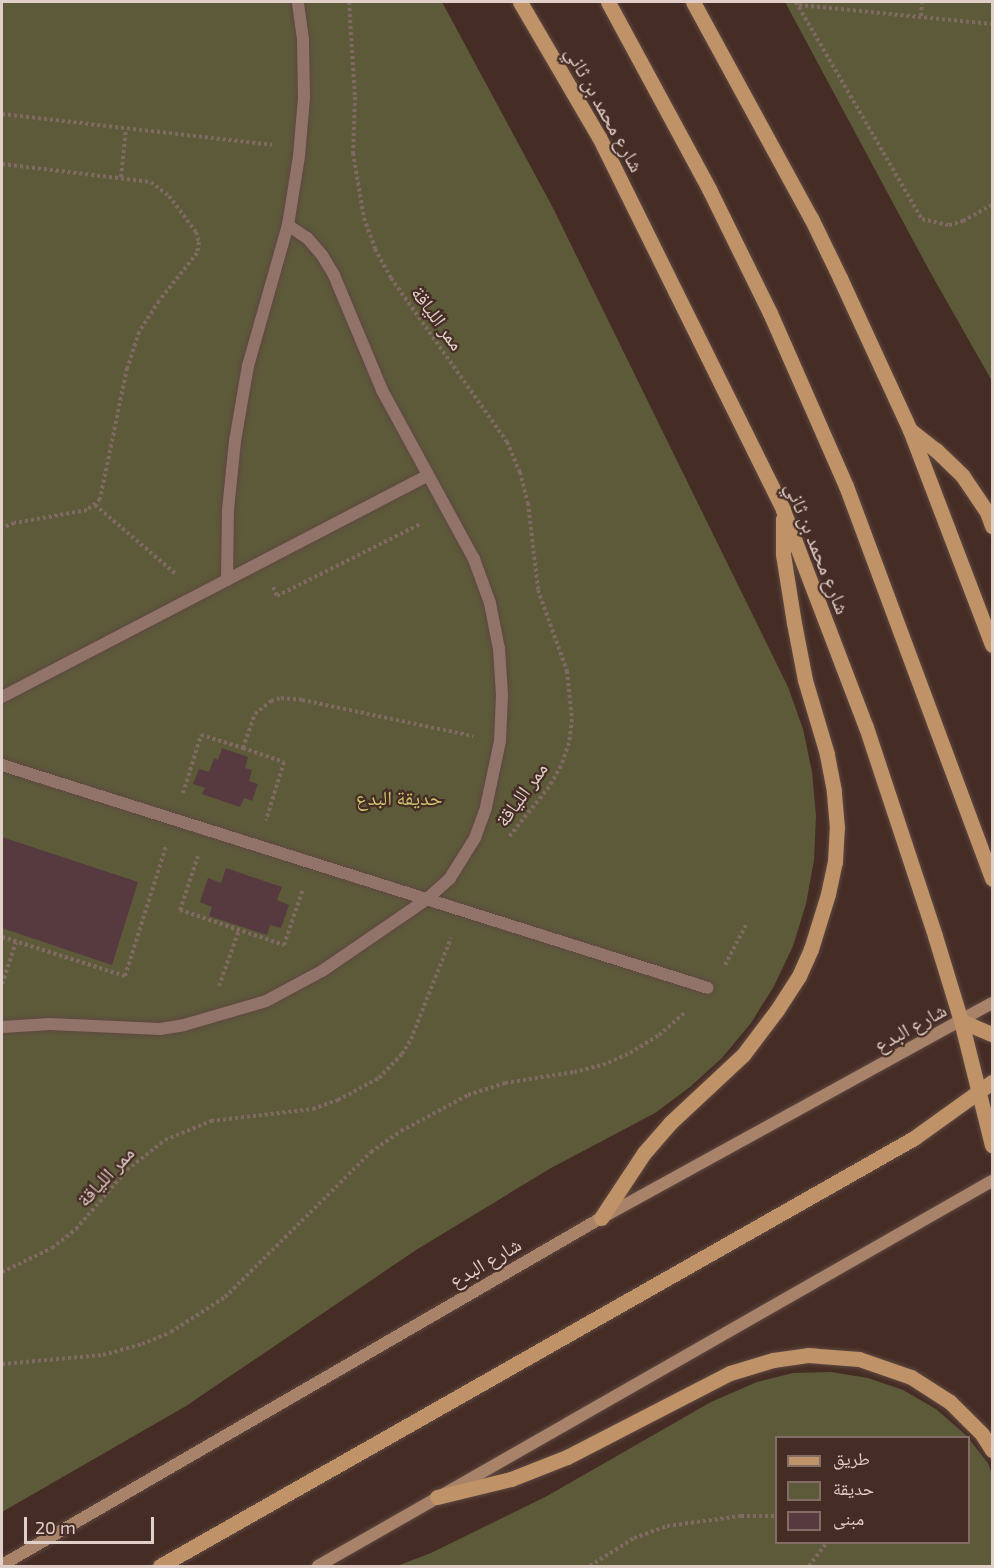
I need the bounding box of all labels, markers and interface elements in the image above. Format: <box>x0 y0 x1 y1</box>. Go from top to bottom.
street label: شارع محمد بن ثاني <box>561 42 649 176</box>
street label: ممر اللياقة <box>407 281 469 355</box>
street label: شارع محمد بن ثاني <box>781 479 855 617</box>
street label: ممر اللياقة <box>490 757 552 831</box>
park label: حديقة البدع <box>356 785 442 809</box>
street label: شارع البدع <box>870 997 950 1057</box>
street label: ممر اللياقة <box>71 1141 139 1211</box>
street label: شارع البدع <box>445 1232 525 1292</box>
legend <box>775 1436 970 1544</box>
text: طريق <box>833 1447 870 1469</box>
text: حديقة <box>833 1477 874 1499</box>
scale bar <box>27 1505 158 1543</box>
text: مبنى <box>833 1507 864 1529</box>
text: 20 m <box>35 1516 76 1538</box>

